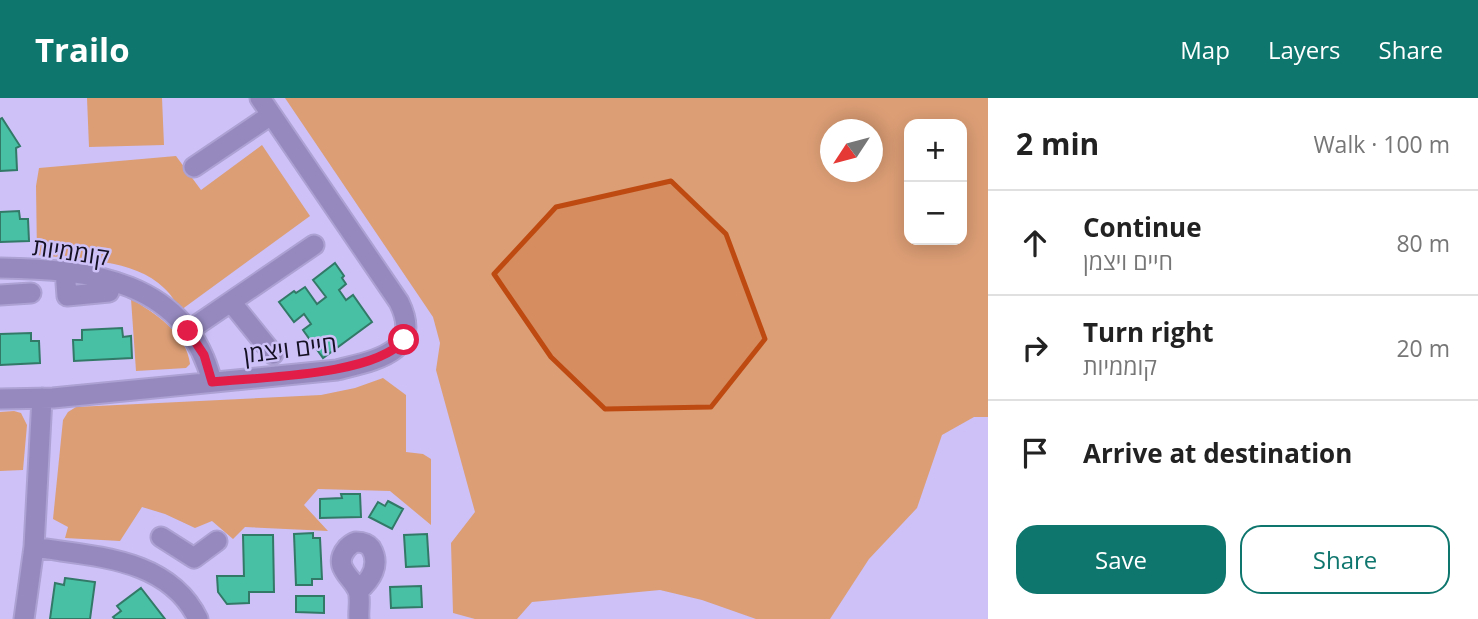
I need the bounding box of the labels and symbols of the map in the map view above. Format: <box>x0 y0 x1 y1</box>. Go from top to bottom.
north arrow <box>820 119 883 182</box>
street label: קוממיות <box>30 229 112 273</box>
route end <box>172 315 203 346</box>
route start <box>388 324 419 355</box>
street label: חיים ויצמן <box>241 326 339 370</box>

